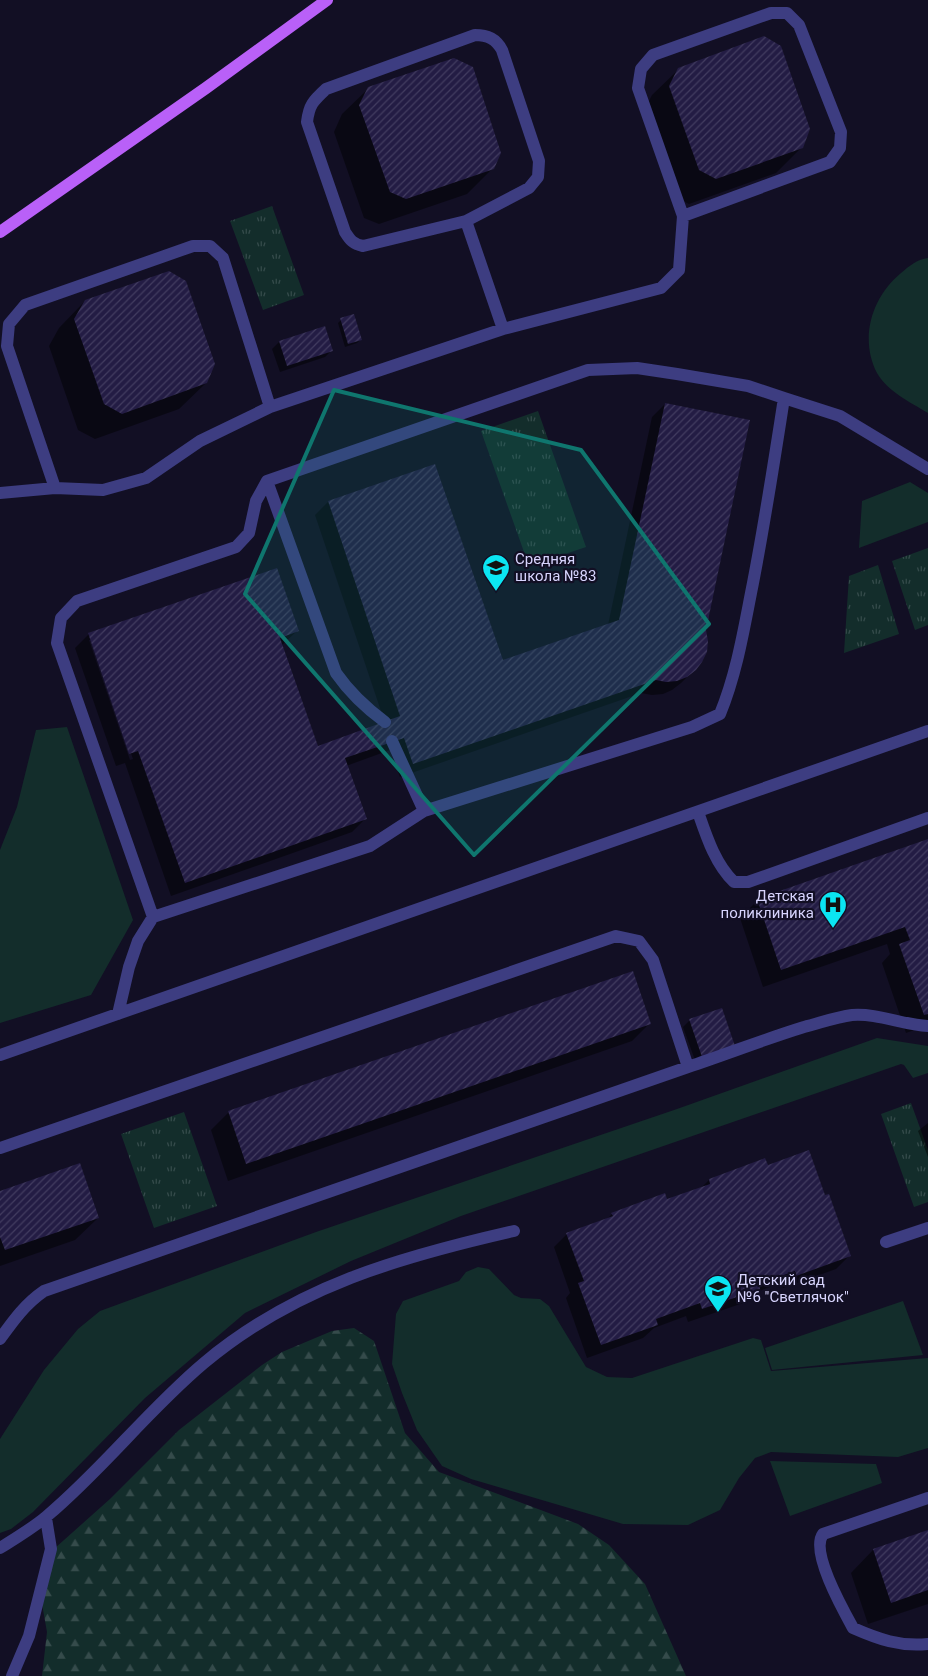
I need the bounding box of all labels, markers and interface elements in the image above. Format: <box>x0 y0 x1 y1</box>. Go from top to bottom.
place label: Средняя школа №83 <box>515 550 596 585</box>
school or university icon: Средняя школа №83 <box>481 553 511 592</box>
place label: Детская поликлиника <box>721 887 814 922</box>
hospital icon: Детская поликлиника <box>818 890 848 929</box>
place label: Детский сад №6 "Светлячок" <box>737 1271 849 1306</box>
school or university icon: Детский сад №6 "Светлячок" <box>703 1274 733 1313</box>

